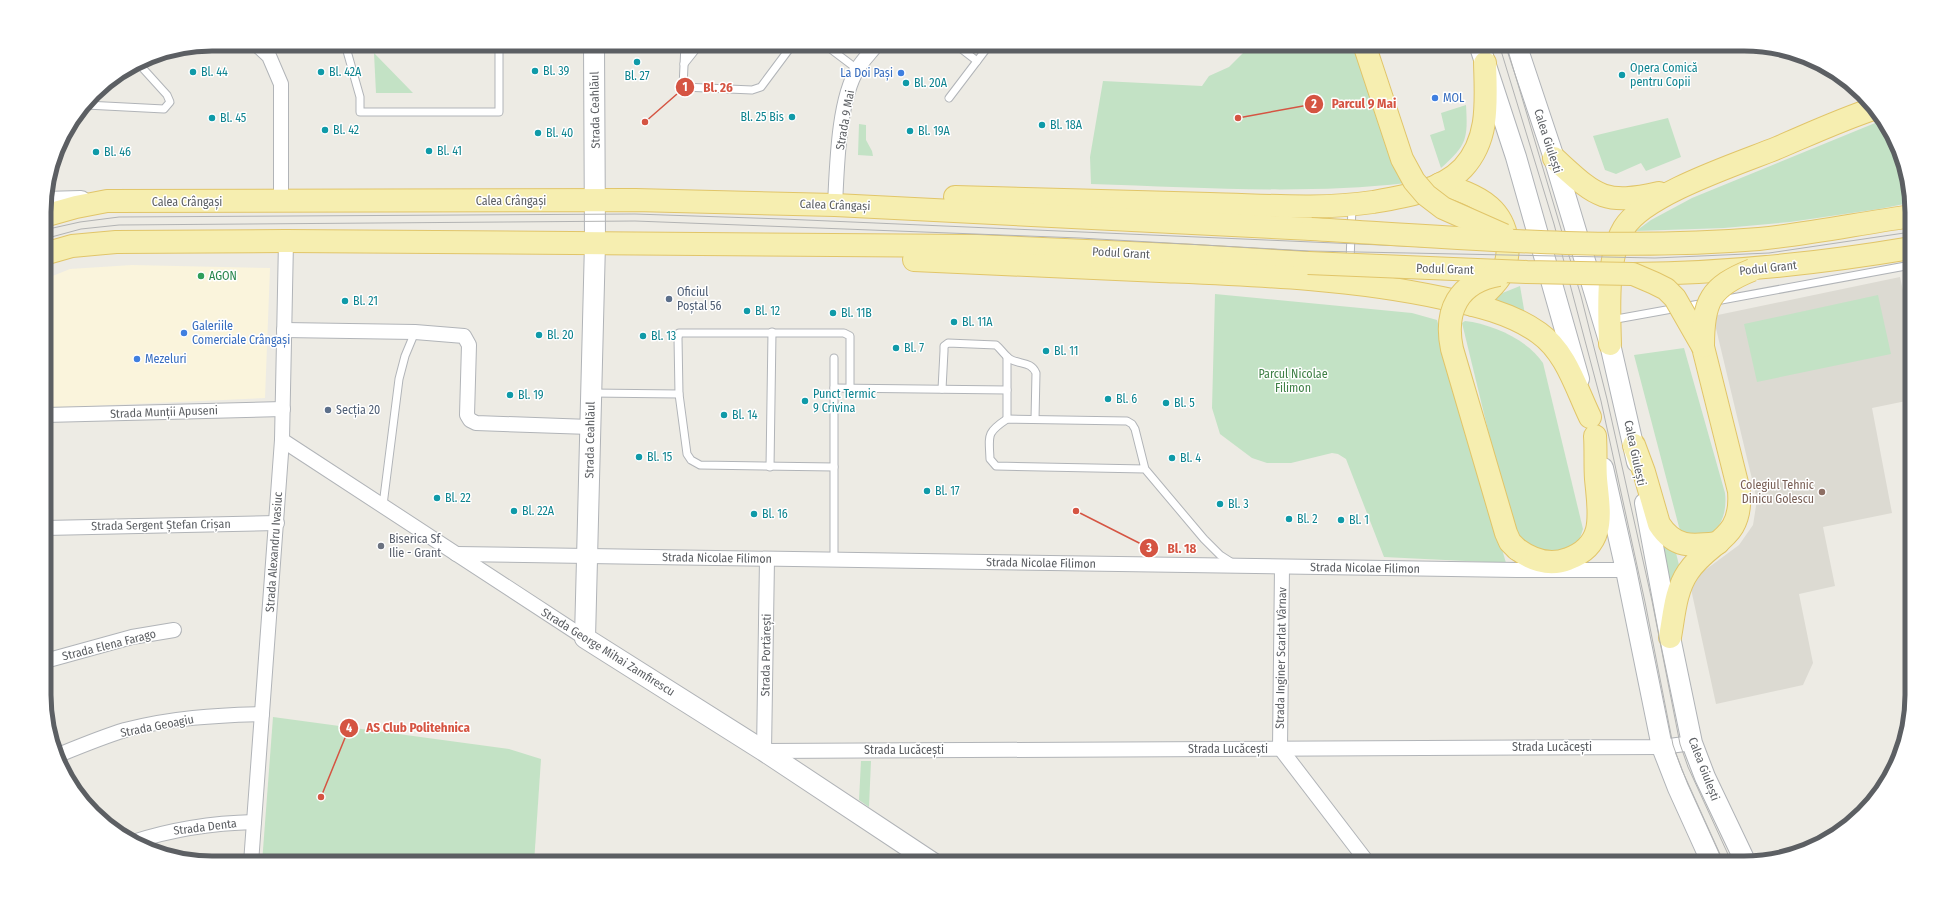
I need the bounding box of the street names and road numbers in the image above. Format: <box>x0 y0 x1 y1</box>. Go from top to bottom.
street label: Strada Ceahlăul <box>587 71 603 149</box>
street label: Strada 9 Mai <box>833 89 857 151</box>
street label: Calea Giulești <box>1530 107 1565 175</box>
street label: Calea Crângași <box>476 194 546 209</box>
street label: Calea Crângași <box>152 195 222 210</box>
street label: Calea Crângași <box>799 197 871 214</box>
street label: Podul Grant <box>1092 244 1150 262</box>
street label: Podul Grant <box>1739 258 1798 278</box>
street label: Podul Grant <box>1416 261 1474 277</box>
street label: Strada Ceahlăul <box>582 401 598 479</box>
street label: Strada Munții Apuseni <box>110 403 218 422</box>
street label: Calea Giulești <box>1620 419 1649 487</box>
street label: Strada Alexandru Ivasiuc <box>263 491 285 613</box>
street label: Strada Sergent Ștefan Crișan <box>91 517 231 534</box>
street label: Strada Nicolae Filimon <box>662 550 772 566</box>
street label: Strada Nicolae Filimon <box>986 555 1096 571</box>
street label: Strada Nicolae Filimon <box>1310 560 1420 576</box>
street label: Strada Inginer Scarlat Vârnav <box>1273 586 1289 729</box>
street label: Strada George Mihai Zamfirescu <box>539 605 677 699</box>
street label: Strada Portărești <box>758 614 775 696</box>
street label: Strada Elena Farago <box>61 627 157 663</box>
street label: Strada Geoagiu <box>119 712 195 740</box>
street label: Calea Giulești <box>1685 735 1722 803</box>
street label: Strada Lucăcești <box>1512 740 1592 755</box>
street label: Strada Lucăcești <box>1188 742 1268 757</box>
street label: Strada Lucăcești <box>864 743 944 758</box>
street label: Strada Denta <box>173 816 238 838</box>

